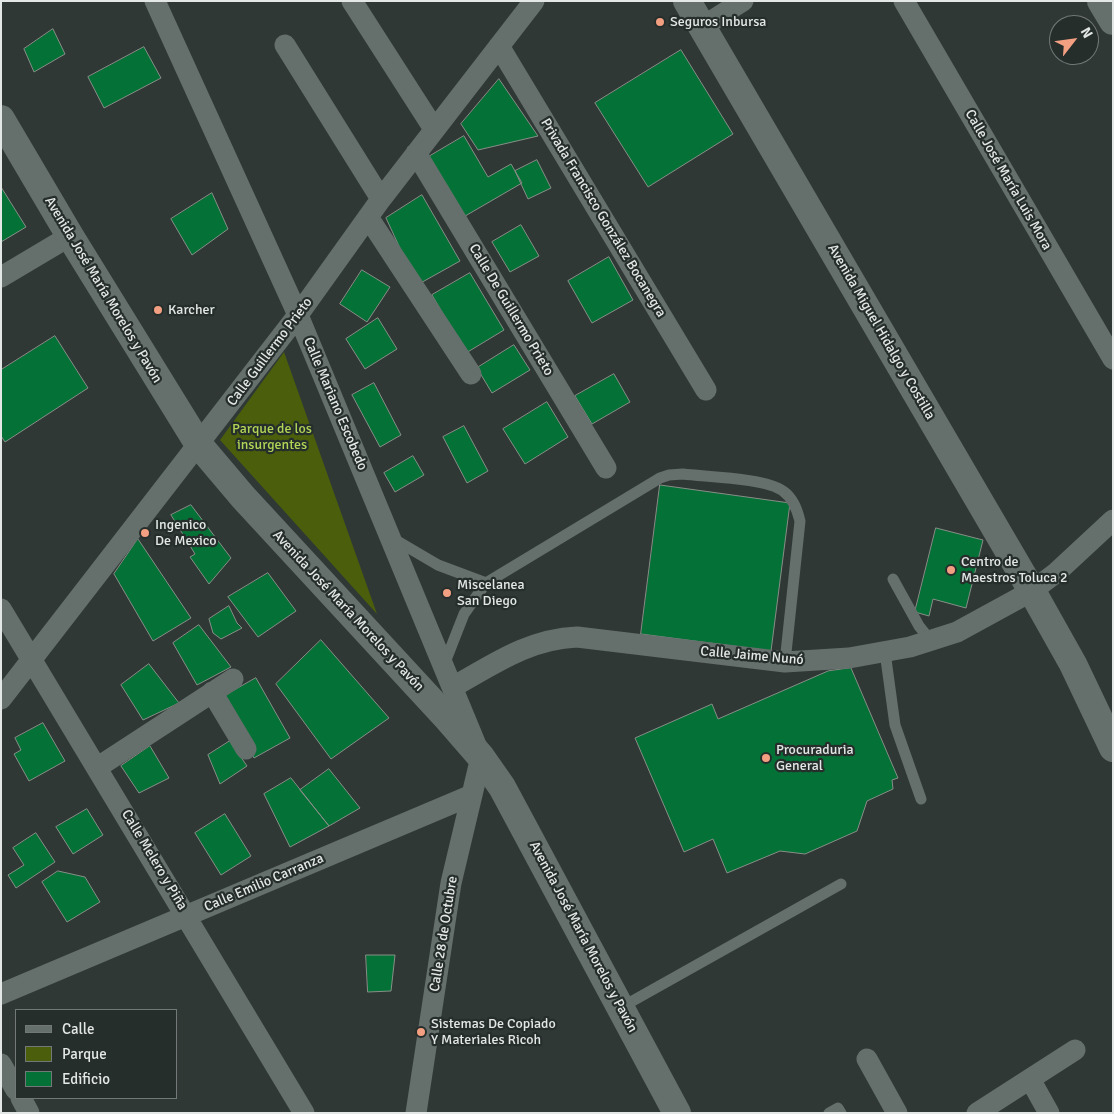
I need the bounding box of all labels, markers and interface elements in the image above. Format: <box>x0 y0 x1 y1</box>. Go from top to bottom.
place label: Seguros Inbursa <box>670 14 766 30</box>
north arrow <box>1049 15 1099 65</box>
marker: Seguros Inbursa <box>654 16 666 28</box>
text: N <box>1077 24 1096 41</box>
street label: Calle José María Luis Mora <box>961 107 1055 253</box>
street label: Privada Francisco González Bocanegra <box>537 115 669 321</box>
street label: Avenida José María Morelos y Pavón <box>41 194 165 386</box>
street label: Calle De Guillermo Prieto <box>465 241 557 379</box>
street label: Avenida Miguel Hidalgo y Costilla <box>824 241 938 423</box>
street label: Calle Guillermo Prieto <box>224 294 316 410</box>
place label: Karcher <box>168 302 215 318</box>
marker: Karcher <box>152 304 164 316</box>
street label: Calle Mariano Escobedo <box>299 335 371 473</box>
park label: Parque de los insurgentes <box>232 421 312 454</box>
place label: Ingenico De Mexico <box>155 517 217 550</box>
marker: Ingenico De Mexico <box>139 527 151 539</box>
street label: Avenida José María Morelos y Pavón <box>269 527 427 695</box>
place label: Centro de Maestros Toluca 2 <box>961 554 1068 586</box>
marker: Centro de Maestros Toluca 2 <box>945 564 957 576</box>
place label: Miscelanea San Diego <box>457 577 525 610</box>
marker: Miscelanea San Diego <box>441 587 453 599</box>
street label: Calle Jaime Nunó <box>700 643 804 669</box>
place label: Procuraduria General <box>776 742 854 774</box>
marker: Procuraduria General <box>760 752 772 764</box>
street label: Calle Melero y Piña <box>117 807 191 913</box>
street label: Avenida José María Morelos y Pavón <box>525 838 641 1036</box>
street label: Calle Emilio Carranza <box>202 850 326 916</box>
street label: Calle 28 de Octubre <box>427 875 461 993</box>
legend <box>15 1009 178 1099</box>
place label: Sistemas De Copiado Y Materiales Ricoh <box>431 1016 556 1048</box>
text: Calle <box>62 1020 95 1038</box>
marker: Sistemas De Copiado Y Materiales Ricoh <box>415 1026 427 1038</box>
text: Parque <box>62 1045 107 1063</box>
text: Edificio <box>62 1070 110 1088</box>

